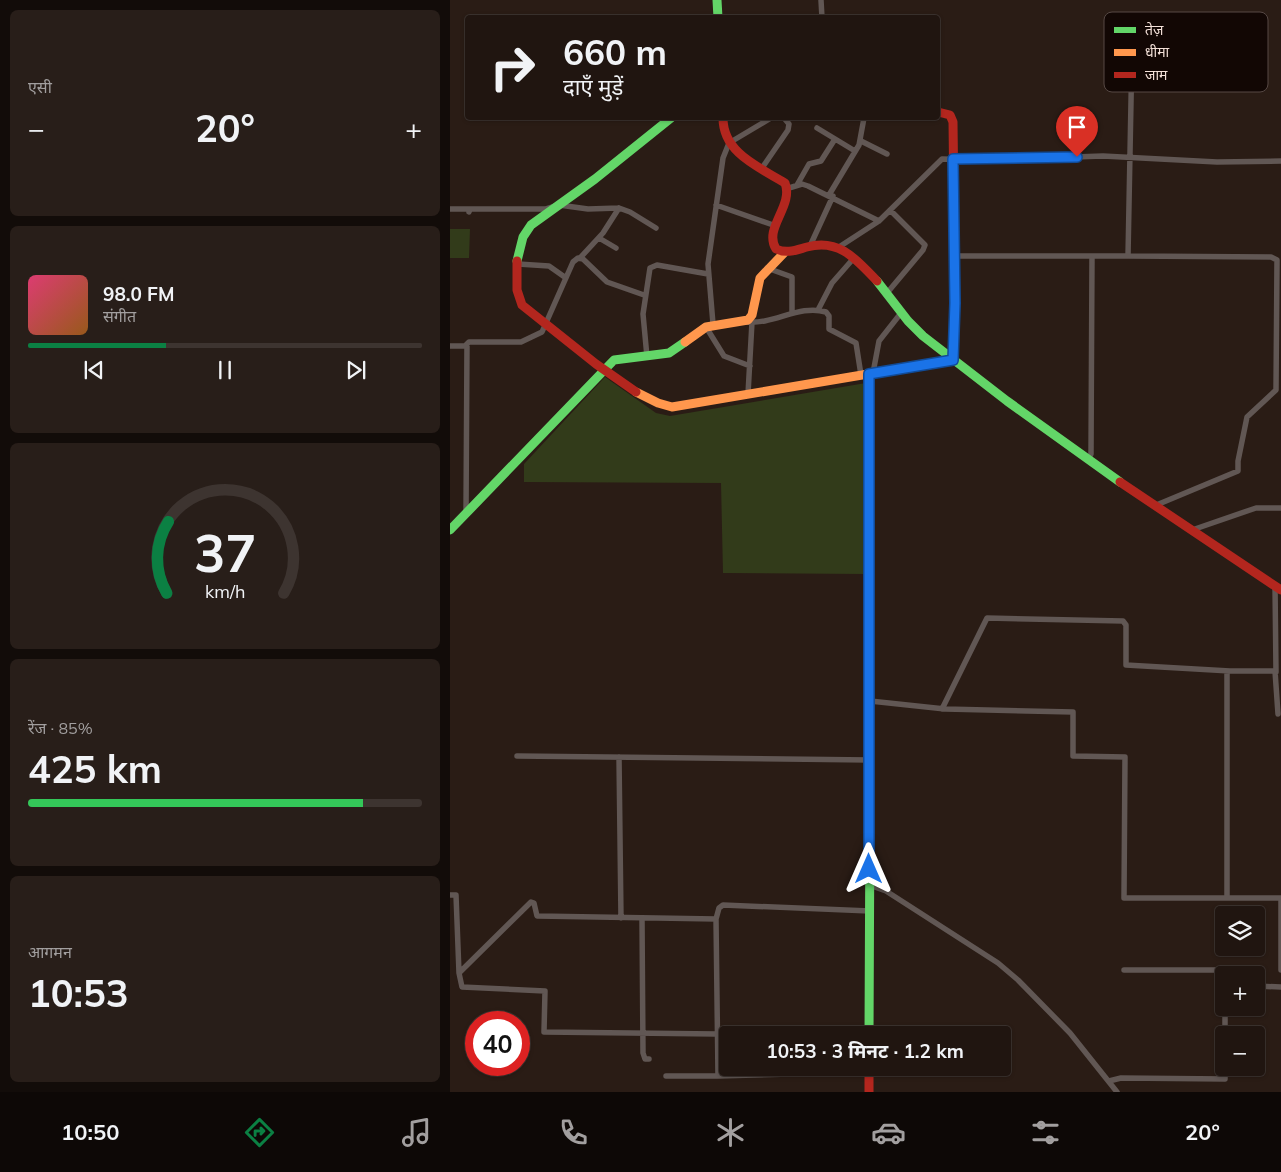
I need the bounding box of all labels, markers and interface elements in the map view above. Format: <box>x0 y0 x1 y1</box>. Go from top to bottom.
legend <box>1104 12 1268 92</box>
text: तेज़ <box>1145 21 1164 39</box>
text: 660 m <box>563 30 667 74</box>
icon: right <box>480 35 545 100</box>
text: धीमा <box>1145 43 1170 61</box>
text: जाम <box>1145 66 1168 84</box>
text: दाएँ मुड़ें <box>563 73 623 101</box>
text: एसी <box>28 77 52 97</box>
text: 20° <box>195 104 255 152</box>
pin <box>1056 106 1098 157</box>
text: − <box>28 111 45 146</box>
text: + <box>405 111 422 146</box>
icon: arrive <box>1063 113 1091 141</box>
text: 98.0 FM <box>103 282 175 306</box>
text: संगीत <box>103 306 136 326</box>
icon: previous <box>80 356 108 384</box>
icon: pause <box>211 356 239 384</box>
icon: next <box>342 356 370 384</box>
text: 37 <box>194 520 256 585</box>
text: km/h <box>205 580 245 602</box>
text: रेंज · 85% <box>28 718 93 738</box>
text: 425 km <box>28 745 162 793</box>
position arrow <box>842 842 894 894</box>
map controls <box>1215 906 1265 1076</box>
button: layers <box>1215 906 1265 956</box>
text: आगमन <box>28 942 72 962</box>
button: + <box>1215 966 1265 1016</box>
text: 10:53 <box>28 969 129 1017</box>
speed limit sign: 40 <box>465 1011 530 1076</box>
button: − <box>1215 1026 1265 1076</box>
text: 10:53 · 3 मिनट · 1.2 km <box>766 1039 964 1063</box>
icon: directions <box>242 1115 277 1150</box>
icon: music <box>399 1115 434 1150</box>
icon: phone <box>556 1115 591 1150</box>
icon: climate <box>713 1115 748 1150</box>
icon: car <box>871 1115 906 1150</box>
icon: filters <box>1028 1115 1063 1150</box>
text: 10:50 <box>61 1118 119 1146</box>
text: 20° <box>1185 1118 1220 1146</box>

